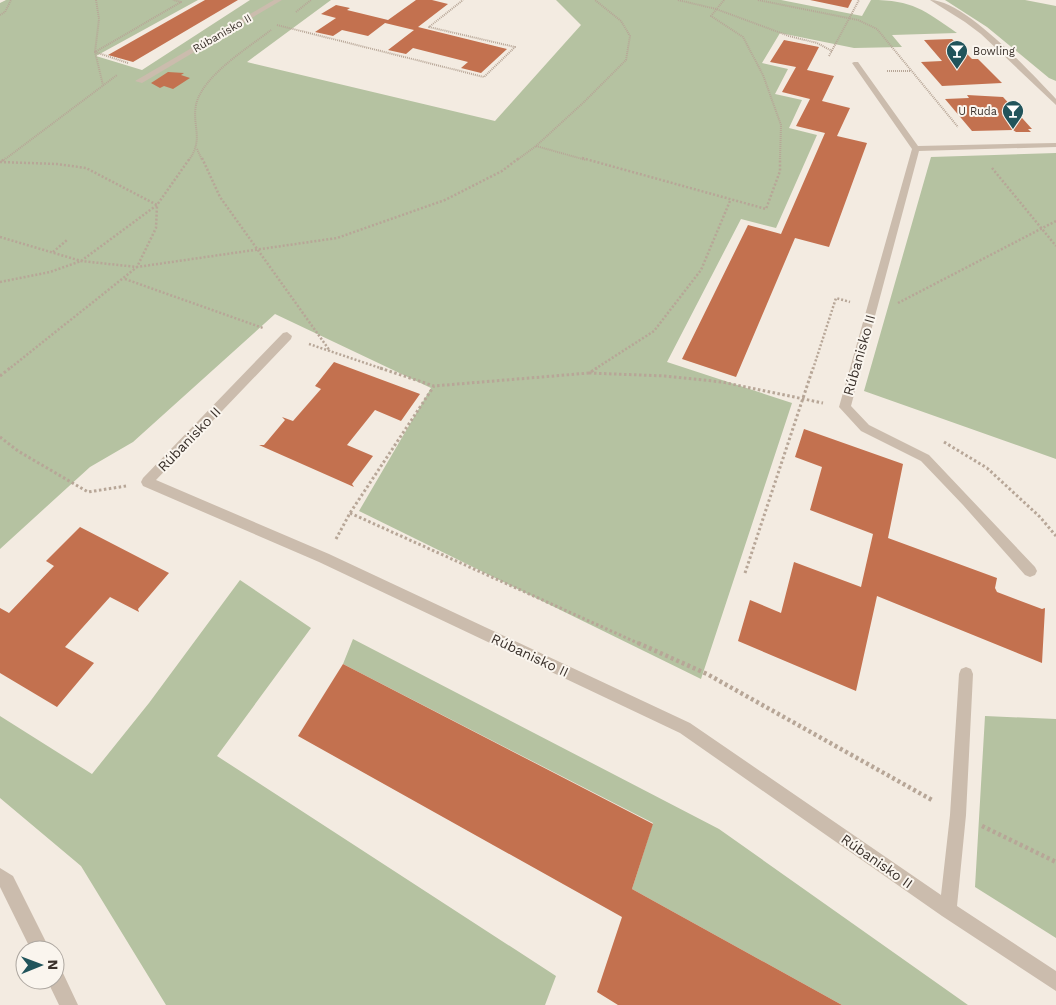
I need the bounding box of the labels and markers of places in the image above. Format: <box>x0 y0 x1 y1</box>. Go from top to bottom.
bar icon: Bowling <box>945 39 969 70</box>
place label: Bowling <box>973 45 1015 58</box>
bar icon: U Ruda <box>1001 99 1025 130</box>
place label: U Ruda <box>958 105 997 118</box>

